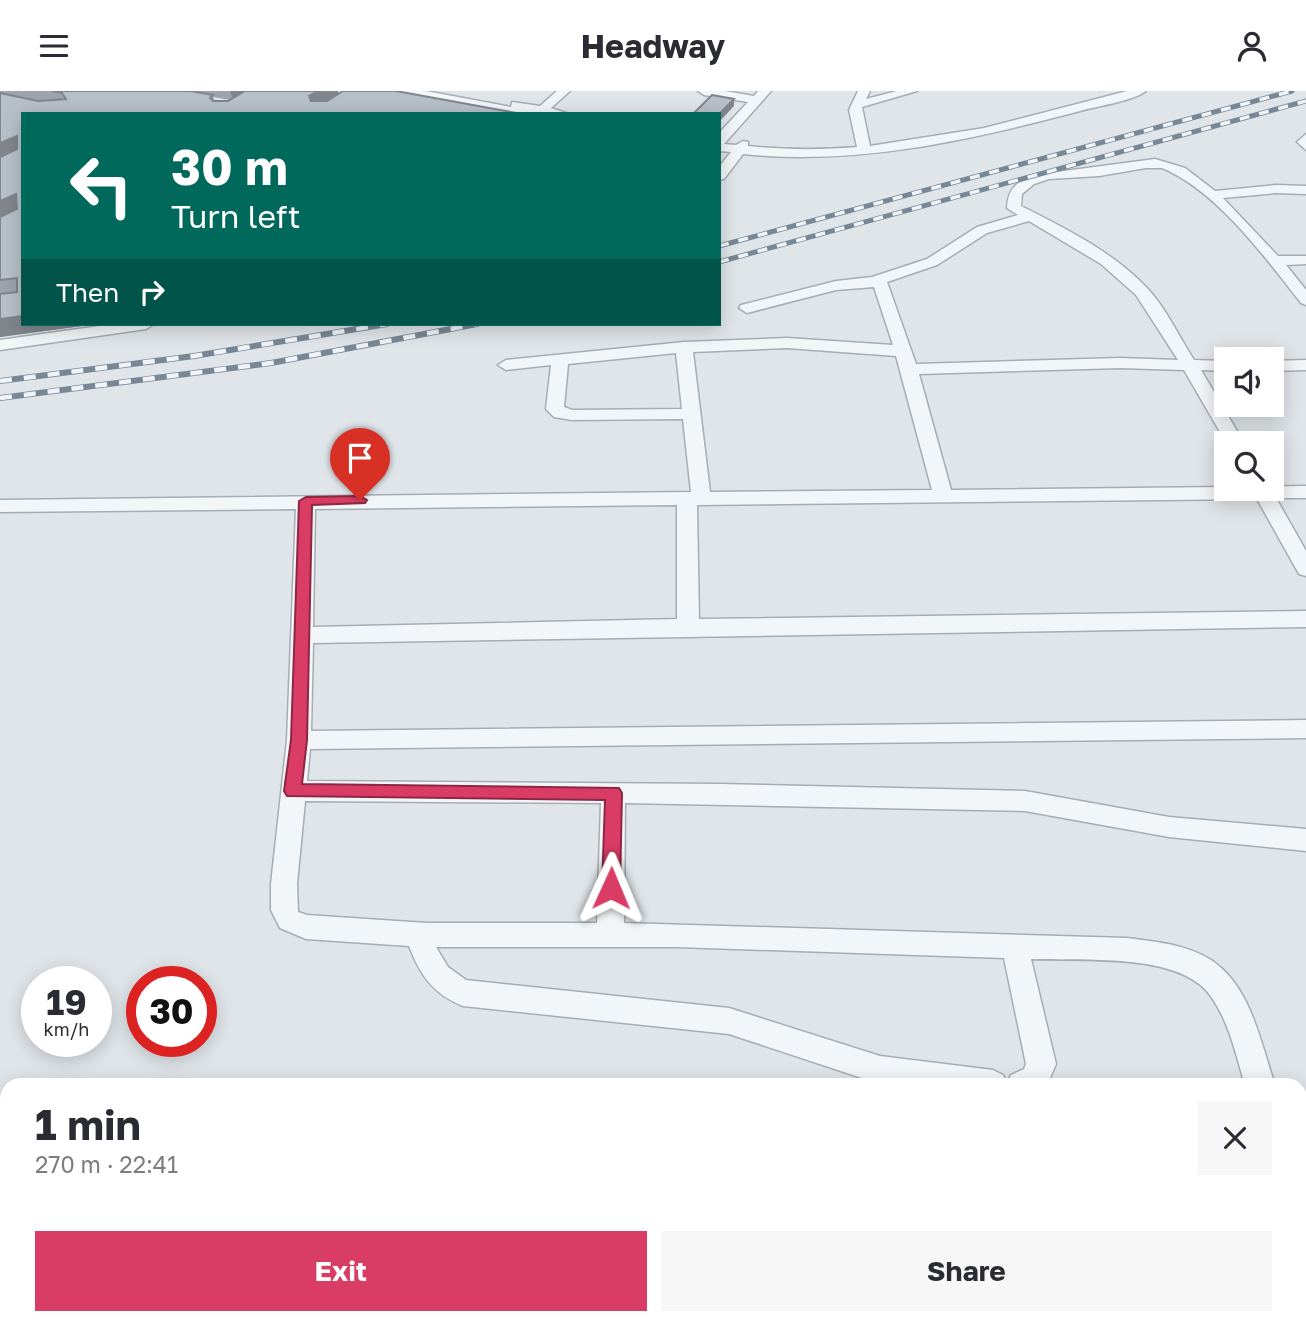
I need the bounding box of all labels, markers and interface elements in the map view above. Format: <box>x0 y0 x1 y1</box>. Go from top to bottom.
icon: menu <box>35 27 73 65</box>
text: Headway <box>581 27 725 65</box>
icon: person <box>1233 27 1271 65</box>
text: 30 m <box>171 137 288 196</box>
icon: left <box>56 140 147 231</box>
text: Turn left <box>171 197 300 235</box>
icon: right <box>133 273 171 311</box>
text: Then <box>56 277 119 308</box>
map controls <box>1214 347 1284 501</box>
button: sound <box>1214 347 1284 417</box>
pin <box>330 428 390 500</box>
button: search <box>1214 431 1284 501</box>
icon: arrive <box>341 439 379 477</box>
position arrow <box>574 851 648 925</box>
speed limit sign: 30 <box>126 966 217 1057</box>
text: 19 <box>46 981 87 1023</box>
text: km/h <box>44 1018 89 1040</box>
text: 1 min <box>35 1099 141 1149</box>
button: close <box>1198 1101 1272 1175</box>
text: 270 m · 22:41 <box>35 1150 178 1178</box>
button: Exit <box>35 1231 647 1311</box>
button: Share <box>661 1231 1272 1311</box>

